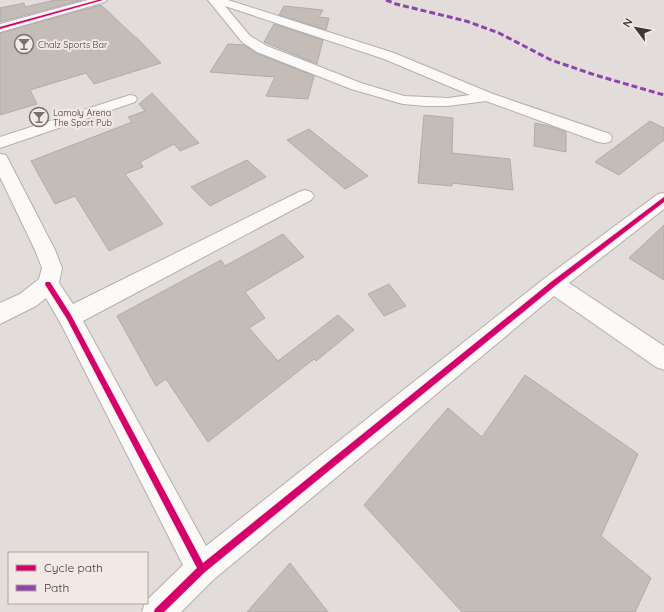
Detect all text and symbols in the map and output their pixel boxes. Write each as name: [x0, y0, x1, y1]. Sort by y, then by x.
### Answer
north arrow: [616, 8, 656, 48]
text: N: [619, 16, 636, 30]
bar icon: Chalz Sports Bar: [13, 33, 35, 55]
place label: Chalz Sports Bar: [38, 39, 108, 50]
bar icon: Lamoly Arena The Sport Pub: [28, 106, 50, 128]
place label: Lamoly Arena The Sport Pub: [53, 107, 112, 128]
legend: [8, 552, 148, 604]
text: Cycle path: [44, 560, 103, 575]
text: Path: [44, 580, 69, 595]

